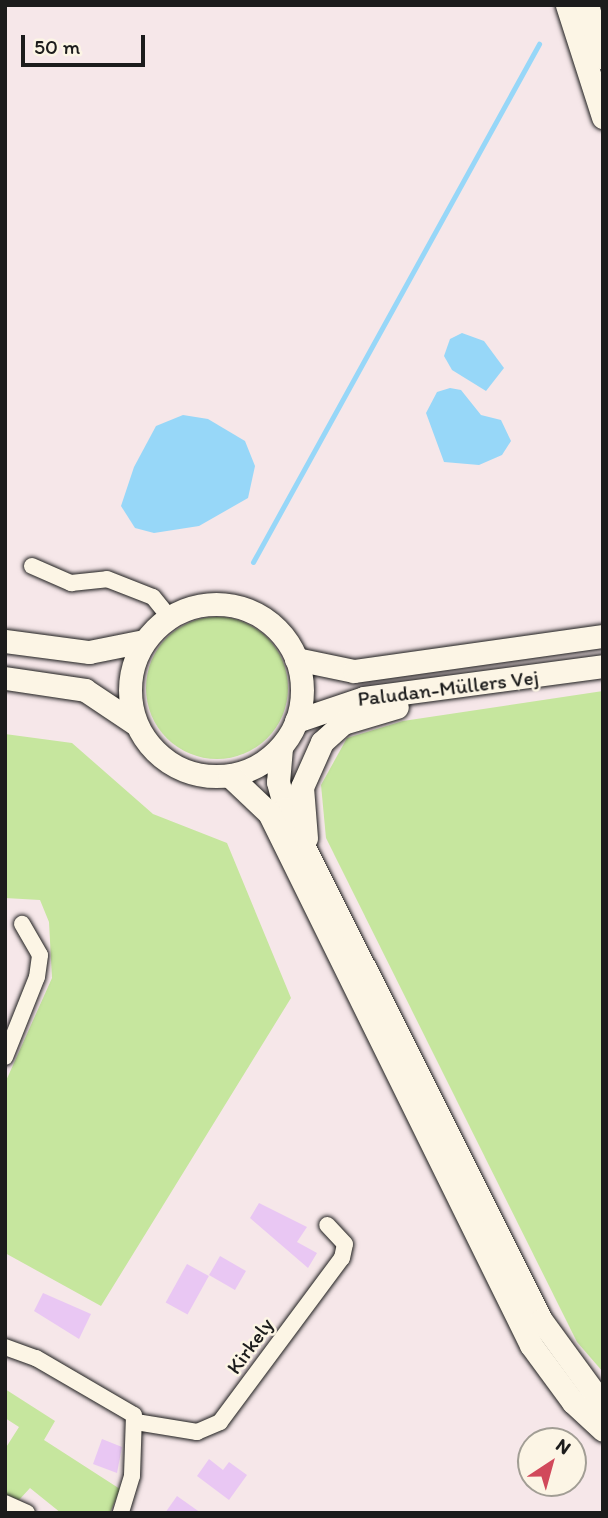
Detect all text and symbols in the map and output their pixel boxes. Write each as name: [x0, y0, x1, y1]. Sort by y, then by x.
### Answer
scale bar: [24, 21, 149, 65]
text: 50 m: [34, 34, 80, 59]
street label: Paludan-Müllers Vej: [357, 664, 539, 712]
street label: Kirkely: [221, 1313, 279, 1379]
north arrow: [517, 1427, 587, 1497]
text: N: [552, 1433, 575, 1459]

